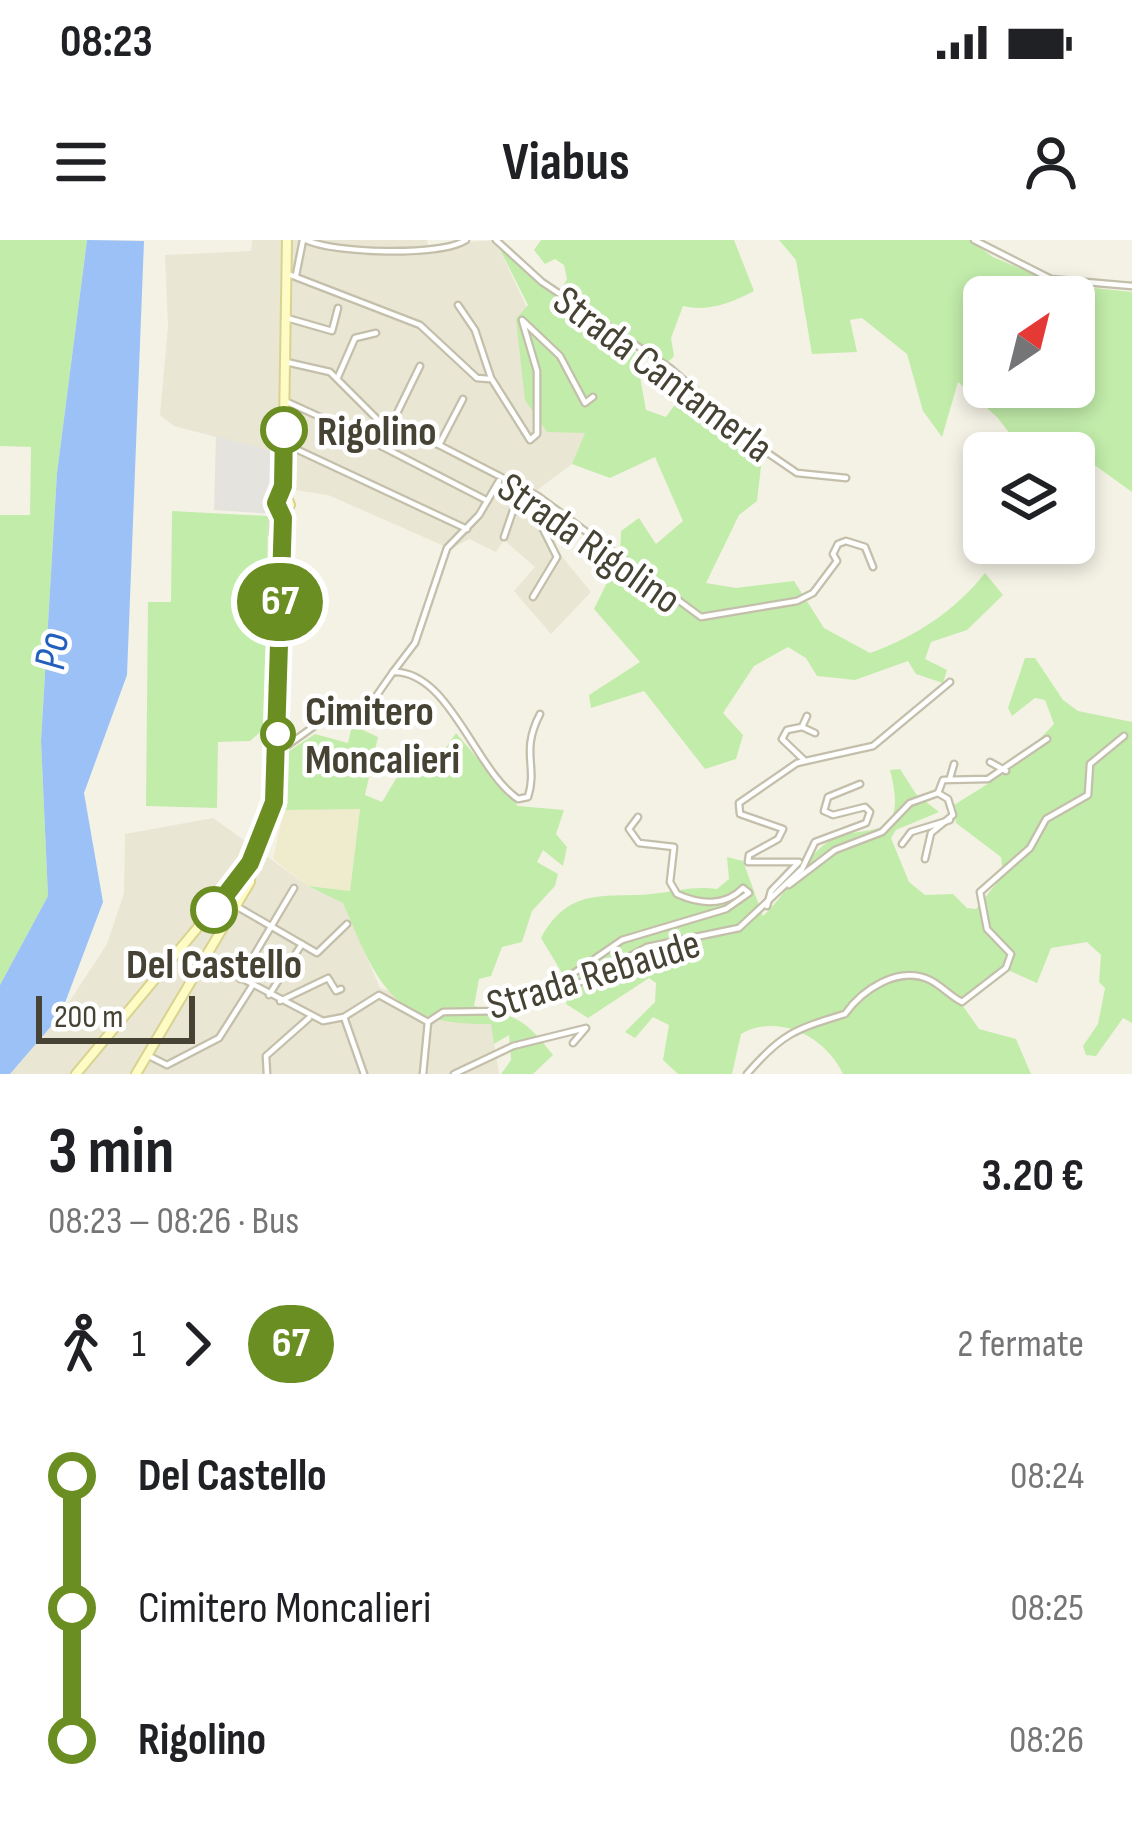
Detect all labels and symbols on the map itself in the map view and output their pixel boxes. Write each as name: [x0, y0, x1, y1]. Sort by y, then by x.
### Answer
street label: Strada Cantamerla: [543, 276, 782, 474]
north arrow: [963, 276, 1095, 408]
place label: Rigolino: [317, 407, 436, 458]
marker: Rigolino: [262, 408, 306, 452]
street label: Strada Rigolino: [487, 462, 690, 626]
line badge: 67: [226, 563, 334, 641]
water label: Po: [23, 630, 82, 673]
place label: Cimitero Moncalieri: [305, 687, 460, 786]
marker: Cimitero Moncalieri: [262, 718, 294, 750]
marker: Del Castello: [192, 888, 236, 932]
street label: Strada Rebaude: [481, 919, 706, 1032]
place label: Del Castello: [126, 940, 302, 991]
scale bar: [36, 990, 195, 1043]

